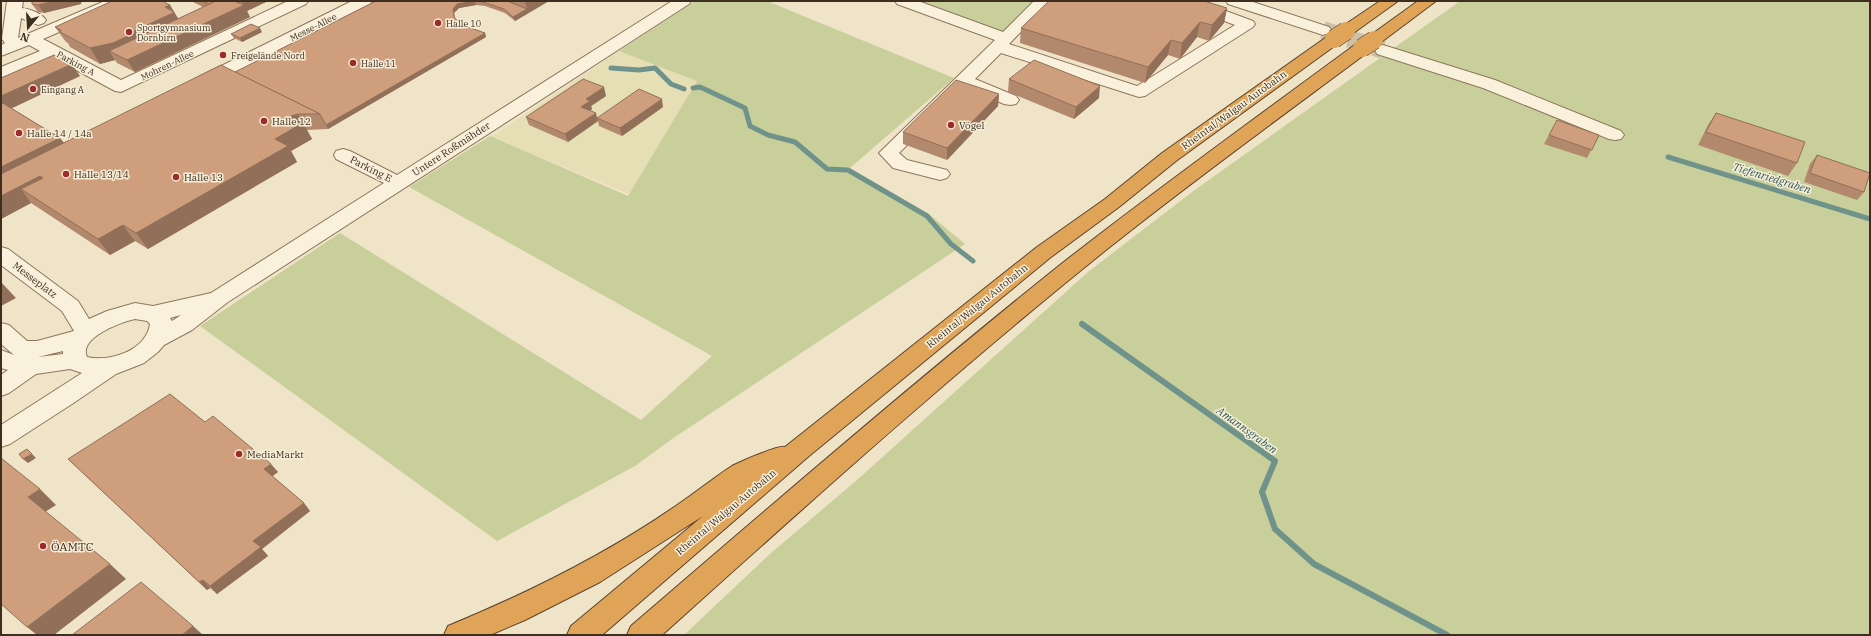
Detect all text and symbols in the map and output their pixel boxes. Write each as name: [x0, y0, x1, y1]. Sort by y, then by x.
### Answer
north arrow: [8, 8, 48, 48]
street label: Messe-Allee: [288, 10, 338, 43]
marker: Halle 10: [433, 18, 443, 28]
place label: Halle 10: [446, 18, 481, 29]
place label: Sportgymnasium Dornbirn: [137, 22, 211, 43]
marker: Sportgymnasium Dornbirn: [124, 27, 134, 37]
text: N: [18, 29, 31, 46]
street label: Mohren-Allee: [139, 47, 195, 83]
street label: Parking A: [55, 48, 98, 78]
marker: Freigelände Nord: [218, 50, 228, 60]
place label: Freigelände Nord: [231, 50, 305, 61]
marker: Halle 11: [348, 58, 358, 68]
place label: Halle 11: [361, 58, 396, 69]
street label: Rheintal/Walgau Autobahn: [1179, 67, 1290, 153]
marker: Eingang A: [28, 84, 38, 94]
place label: Eingang A: [41, 84, 85, 95]
place label: Halle 12: [272, 115, 311, 128]
marker: Halle 12: [259, 116, 269, 126]
street label: Untere Roßmähder: [410, 119, 493, 179]
place label: Vögel: [959, 119, 984, 132]
marker: Vögel: [946, 120, 956, 130]
place label: Halle 14 / 14a: [27, 127, 92, 140]
marker: Halle 14 / 14a: [14, 128, 24, 138]
street label: Parking E: [348, 153, 394, 185]
water label: Tiefenriedgraben: [1731, 160, 1813, 197]
place label: Halle 13/14: [74, 168, 129, 181]
marker: Halle 13/14: [61, 169, 71, 179]
place label: Halle 13: [184, 171, 223, 184]
marker: Halle 13: [171, 172, 181, 182]
street label: Messeplatz: [10, 259, 60, 301]
street label: Rheintal/Walgau Autobahn: [924, 261, 1031, 351]
water label: Amannsgraben: [1213, 403, 1281, 457]
place label: MediaMarkt: [247, 448, 304, 461]
marker: MediaMarkt: [234, 449, 244, 459]
street label: Rheintal/Walgau Autobahn: [673, 466, 779, 558]
place label: ÖAMTC: [51, 539, 94, 554]
marker: ÖAMTC: [38, 541, 48, 551]

